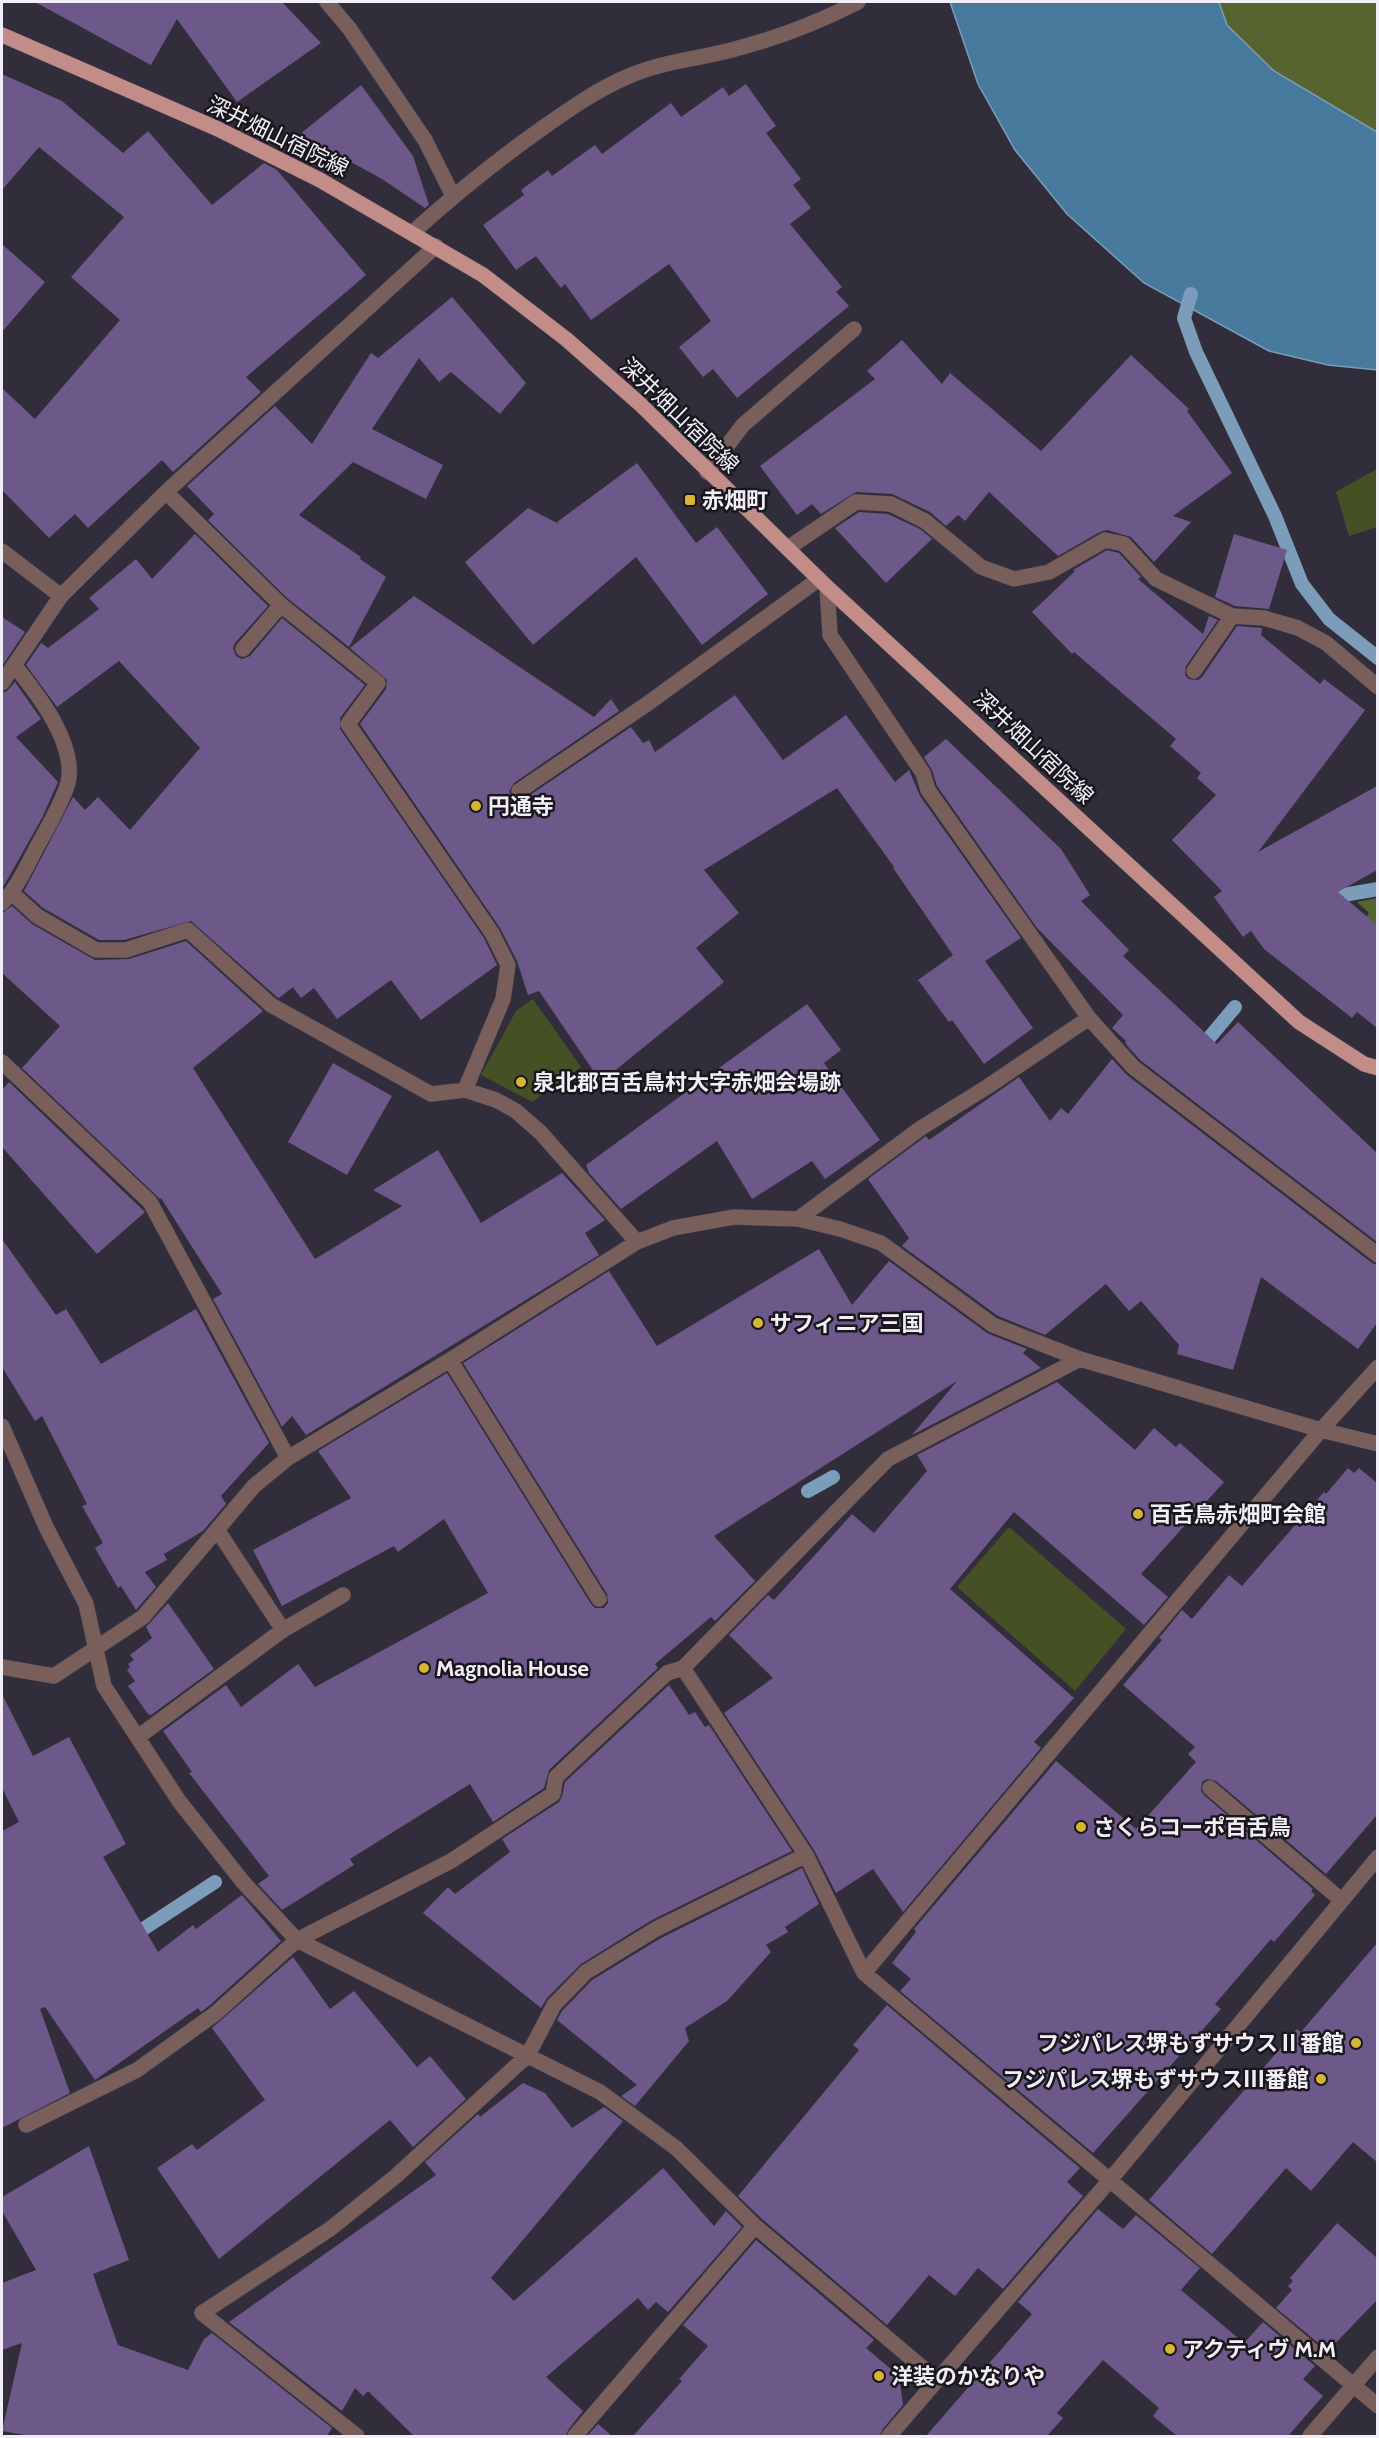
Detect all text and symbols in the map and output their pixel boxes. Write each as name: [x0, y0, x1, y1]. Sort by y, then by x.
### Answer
street label: 深井畑山宿院線: [203, 91, 353, 182]
street label: 深井畑山宿院線: [615, 352, 744, 479]
place label: 赤畑町: [702, 487, 768, 514]
marker: 赤畑町: [683, 493, 697, 507]
street label: 深井畑山宿院線: [968, 685, 1099, 810]
place label: 円通寺: [488, 793, 554, 820]
marker: 円通寺: [469, 799, 483, 813]
place label: 泉北郡百舌鳥村大字赤畑会場跡: [533, 1069, 841, 1096]
marker: 泉北郡百舌鳥村大字赤畑会場跡: [514, 1075, 528, 1089]
place label: サフィニア三国: [770, 1310, 924, 1337]
marker: サフィニア三国: [751, 1316, 765, 1330]
place label: 百舌鳥赤畑町会館: [1150, 1501, 1326, 1528]
marker: 百舌鳥赤畑町会館: [1131, 1507, 1145, 1521]
place label: Magnolia House: [436, 1655, 589, 1682]
marker: Magnolia House: [417, 1661, 431, 1675]
place label: さくらコーポ百舌鳥: [1093, 1814, 1291, 1841]
marker: さくらコーポ百舌鳥: [1074, 1820, 1088, 1834]
place label: フジパレス堺もずサウスⅡ番館: [1037, 2030, 1344, 2057]
marker: フジパレス堺もずサウスⅡ番館: [1349, 2036, 1363, 2050]
place label: フジパレス堺もずサウスⅢ番館: [1002, 2066, 1309, 2093]
marker: フジパレス堺もずサウスⅢ番館: [1314, 2072, 1328, 2086]
place label: アクティヴ M.M: [1182, 2336, 1336, 2363]
marker: アクティヴ M.M: [1163, 2342, 1177, 2356]
place label: 洋装のかなりや: [891, 2363, 1045, 2390]
marker: 洋装のかなりや: [872, 2369, 886, 2383]

